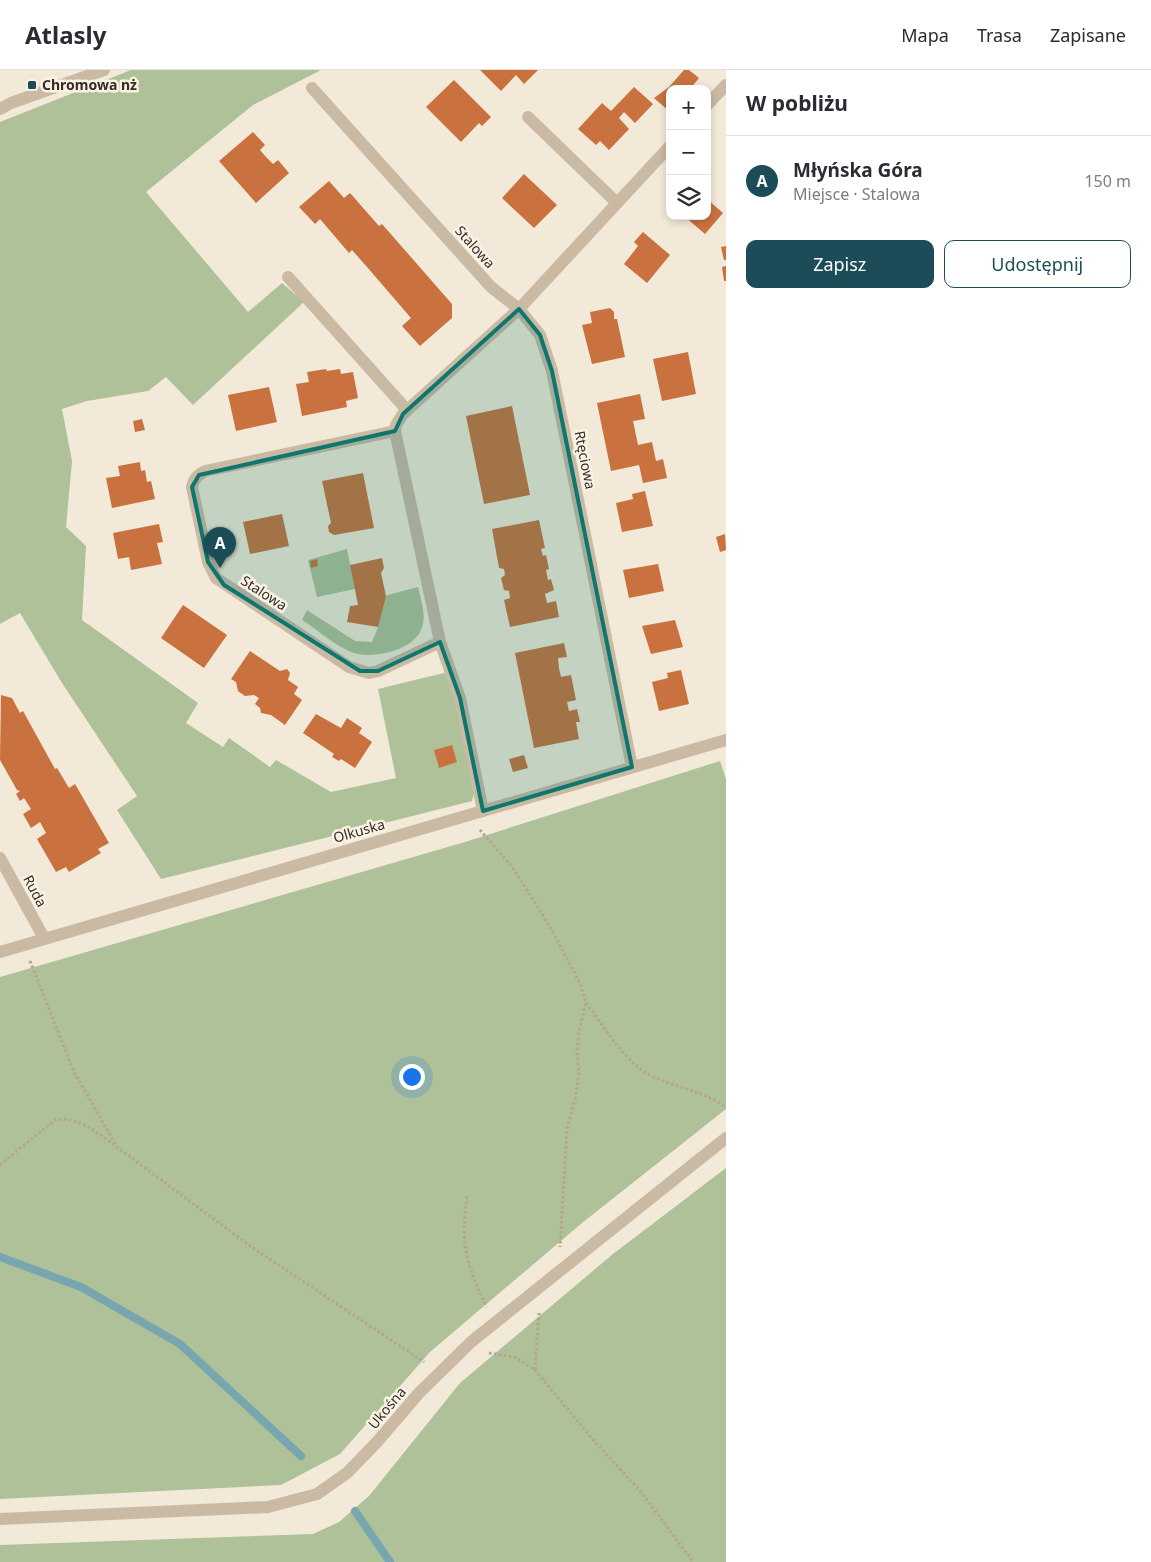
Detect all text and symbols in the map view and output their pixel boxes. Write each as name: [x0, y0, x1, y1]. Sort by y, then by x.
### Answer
text: Atlasly: [25, 18, 106, 51]
text: Mapa: [901, 23, 949, 47]
text: Trasa: [977, 23, 1022, 47]
text: Zapisane: [1050, 23, 1126, 47]
place label: Chromowa nż: [42, 75, 137, 94]
marker: Chromowa nż: [26, 79, 38, 91]
map controls: [666, 85, 711, 220]
button: +: [666, 85, 711, 130]
text: W pobliżu: [746, 89, 848, 117]
button: −: [666, 130, 711, 175]
text: Młyńska Góra: [793, 157, 923, 183]
text: A: [756, 170, 768, 192]
text: 150 m: [1084, 170, 1131, 192]
button: layers: [666, 175, 711, 220]
text: Miejsce · Stalowa: [793, 183, 920, 205]
street label: Stalowa: [451, 221, 500, 272]
button: Zapisz: [746, 240, 934, 288]
button: Udostępnij: [944, 240, 1131, 288]
street label: Rtęciowa: [571, 429, 600, 491]
pin: A: [204, 527, 236, 568]
street label: Stalowa: [238, 571, 291, 615]
street label: Olkuska: [331, 814, 387, 847]
street label: Ruda: [19, 871, 52, 910]
your location: [399, 1064, 425, 1090]
street label: Ukośna: [363, 1383, 410, 1433]

